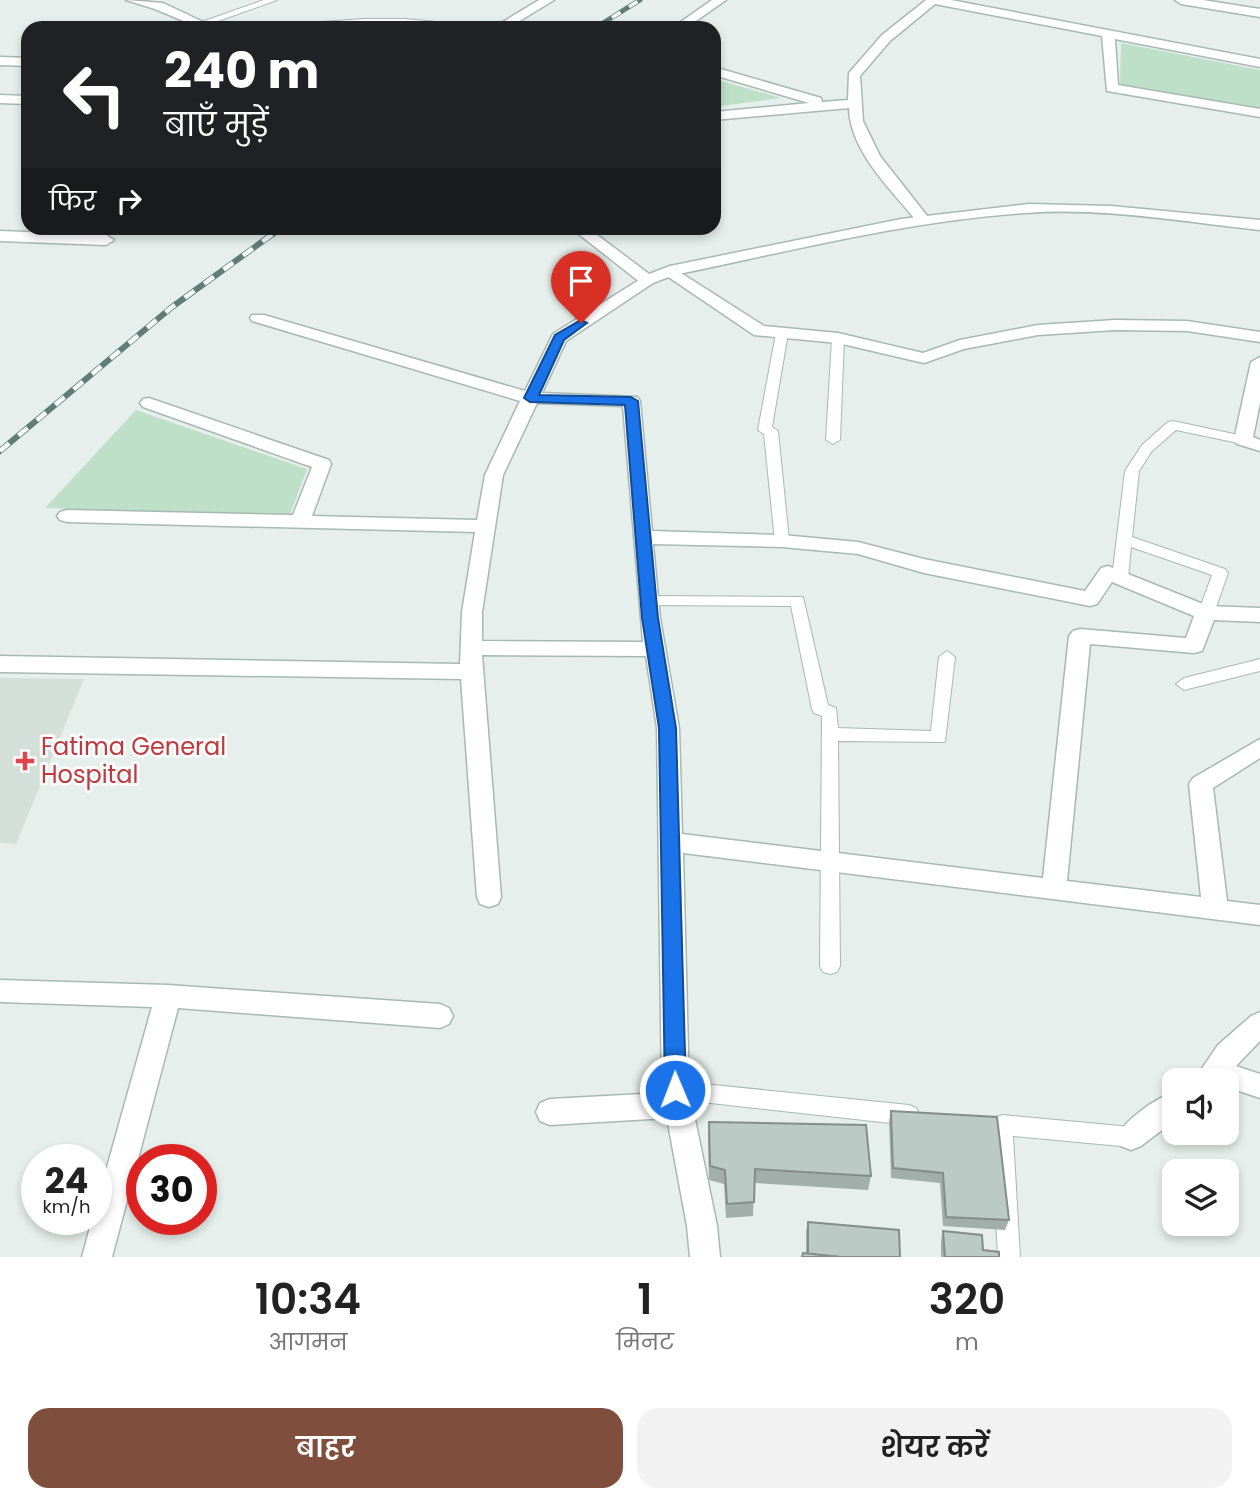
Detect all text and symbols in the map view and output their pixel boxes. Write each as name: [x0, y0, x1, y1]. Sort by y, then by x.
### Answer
text: 240 m: [164, 37, 319, 105]
icon: left: [49, 49, 140, 140]
text: बाएँ मुड़ें: [164, 102, 268, 147]
icon: right: [110, 182, 148, 220]
text: फिर: [49, 183, 96, 219]
pin: [551, 251, 611, 323]
icon: arrive: [562, 262, 600, 300]
place label: Fatima General Hospital: [41, 730, 226, 791]
marker: Fatima General Hospital: [15, 751, 35, 771]
position arrow: [638, 1053, 712, 1127]
map controls: [1162, 1068, 1239, 1236]
button: sound: [1162, 1068, 1239, 1145]
speed limit sign: 30: [126, 1144, 217, 1235]
text: 24: [45, 1156, 88, 1205]
button: layers: [1162, 1159, 1239, 1236]
text: km/h: [43, 1194, 90, 1219]
text: 10:34: [255, 1270, 361, 1329]
text: 1: [637, 1270, 653, 1329]
text: 320: [929, 1270, 1005, 1329]
text: आगमन: [268, 1326, 347, 1358]
text: मिनट: [616, 1326, 674, 1358]
text: m: [955, 1326, 979, 1358]
button: बाहर: [28, 1408, 623, 1488]
button: शेयर करें: [637, 1408, 1232, 1488]

